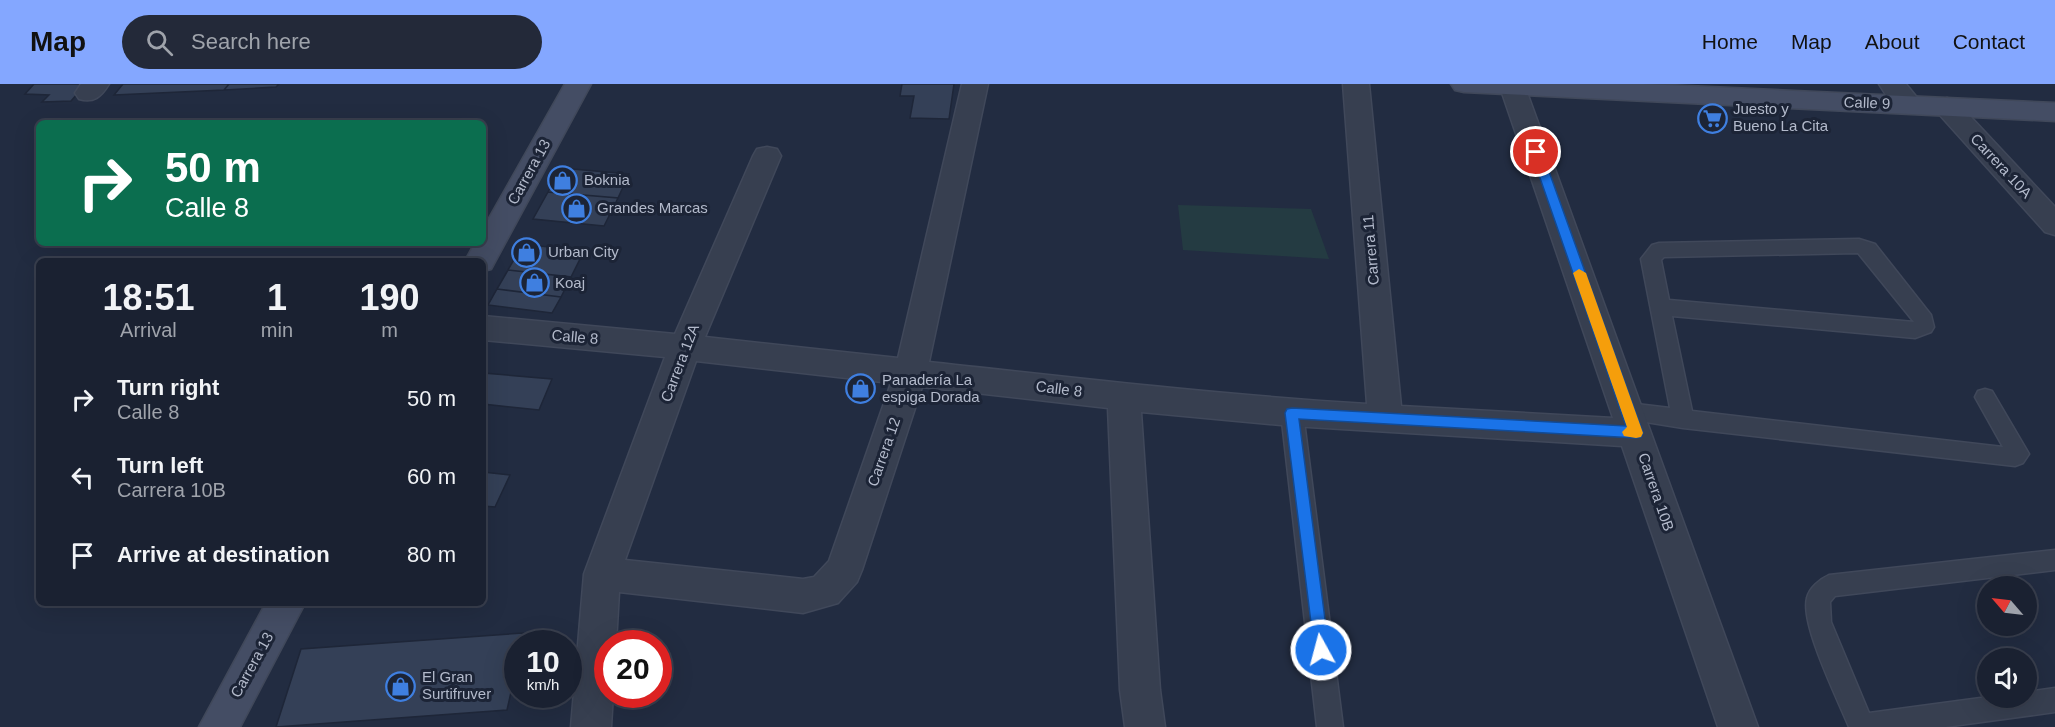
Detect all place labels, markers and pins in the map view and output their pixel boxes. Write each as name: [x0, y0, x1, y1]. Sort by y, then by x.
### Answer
place label: Juesto y Bueno La Cita: [1733, 100, 1829, 134]
supermarket icon: Juesto y Bueno La Cita: [1696, 102, 1728, 134]
pin: [1510, 126, 1561, 177]
shop icon: Boknia: [547, 164, 579, 196]
place label: Boknia: [584, 171, 631, 188]
shop icon: Grandes Marcas: [560, 192, 592, 224]
place label: Grandes Marcas: [597, 199, 708, 216]
shop icon: Urban City: [511, 236, 543, 268]
place label: Urban City: [548, 243, 619, 260]
shop icon: Koaj: [518, 267, 550, 299]
place label: Koaj: [555, 274, 585, 291]
place label: Panadería La espiga Dorada: [882, 371, 980, 405]
shop icon: Panadería La espiga Dorada: [845, 373, 877, 405]
place label: El Gran Surtifruver: [422, 668, 491, 702]
shop icon: El Gran Surtifruver: [385, 670, 417, 702]

